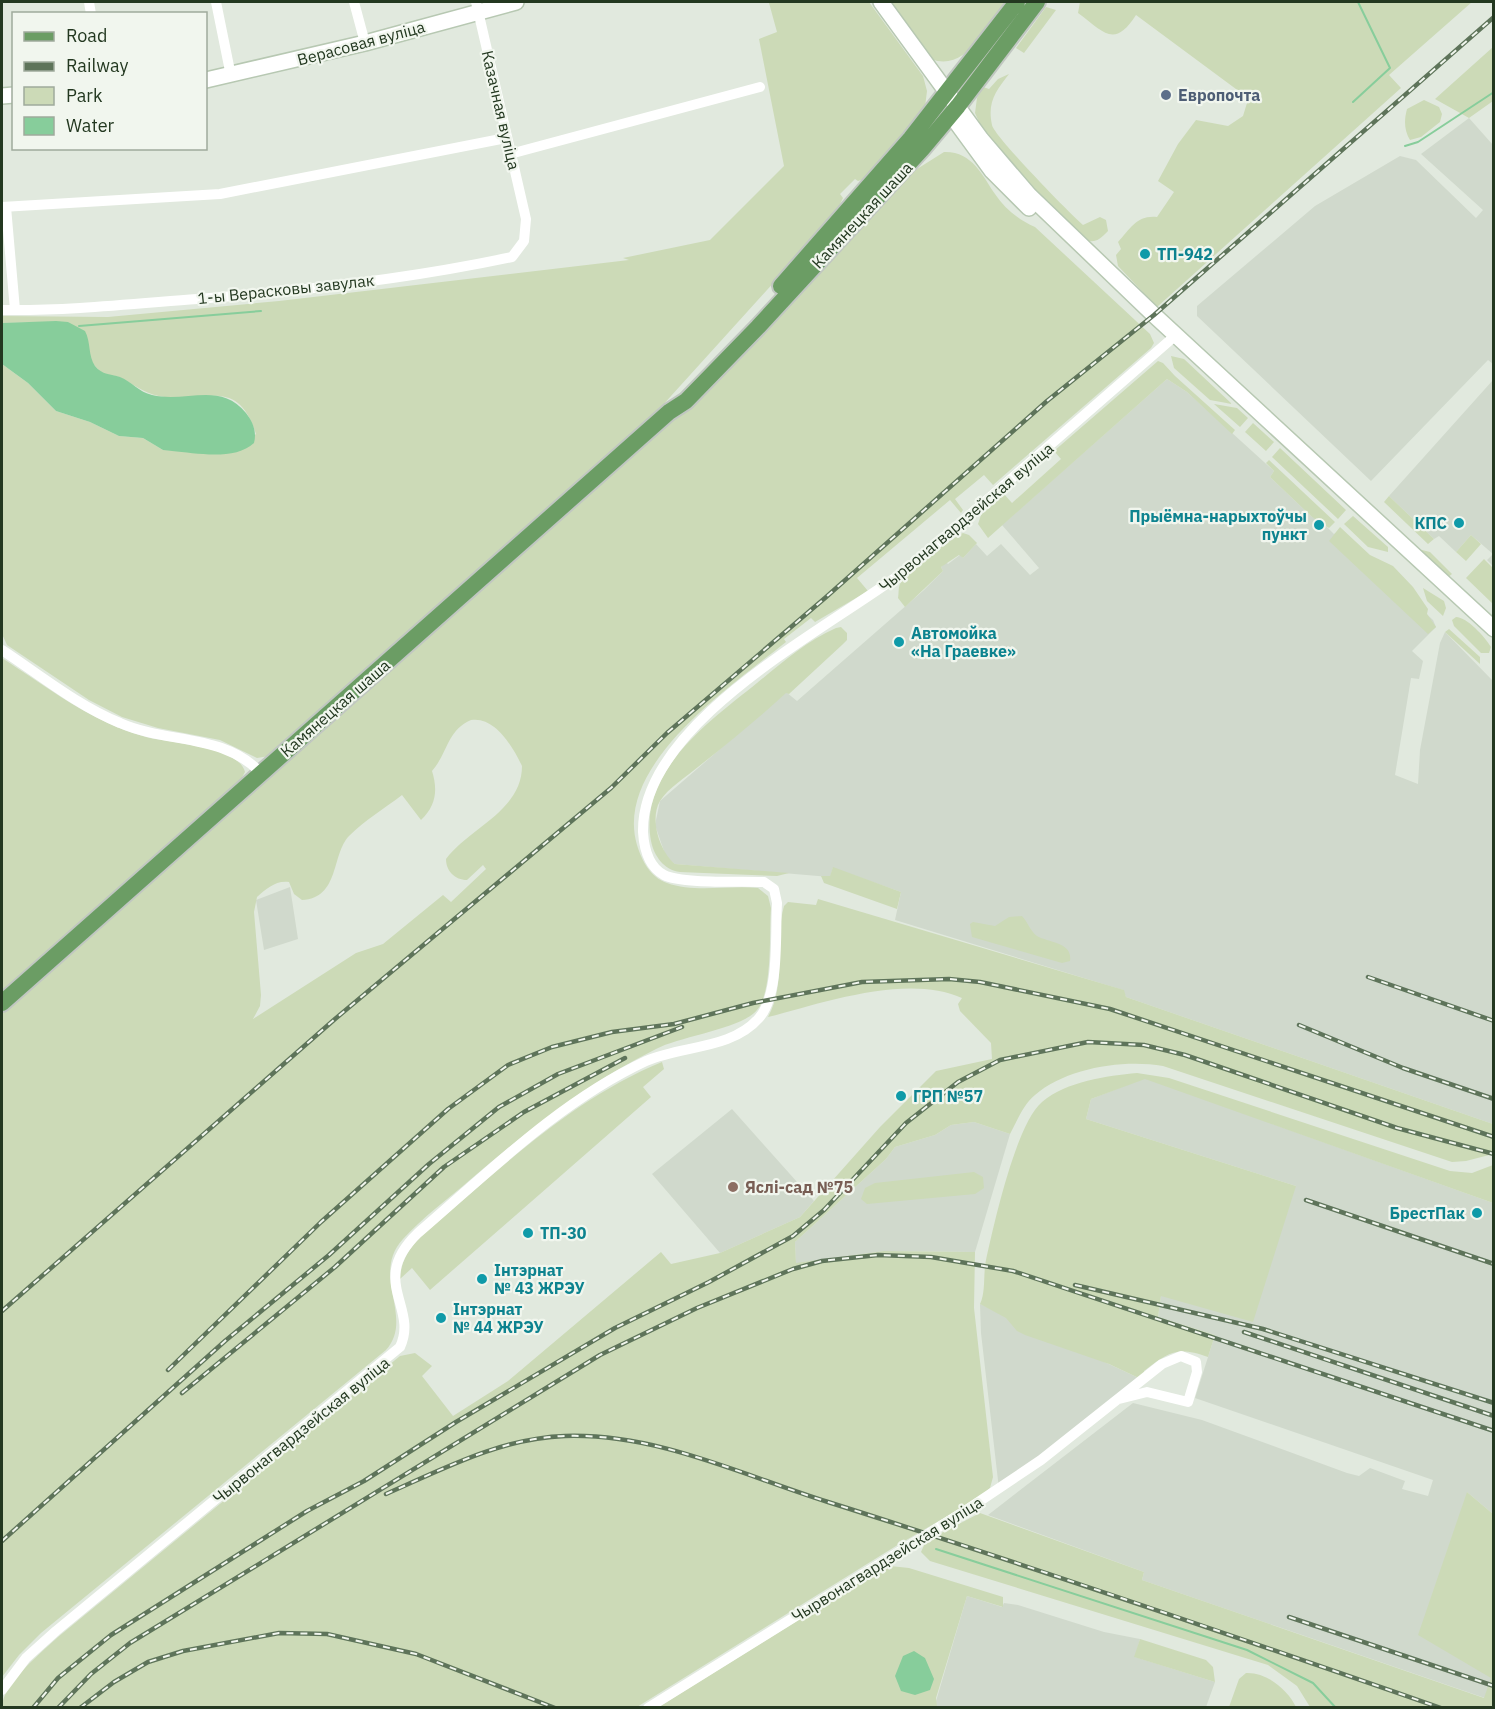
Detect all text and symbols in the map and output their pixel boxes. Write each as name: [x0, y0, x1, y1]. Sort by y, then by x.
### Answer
legend: [12, 12, 207, 150]
street label: Верасовая вуліца: [295, 16, 427, 70]
text: Road: [66, 24, 107, 47]
street label: Казачная вуліца: [478, 48, 525, 172]
text: Railway: [66, 54, 128, 77]
text: Park: [66, 84, 103, 107]
place label: Европочта: [1178, 85, 1260, 105]
marker: Европочта: [1159, 88, 1173, 102]
text: Water: [66, 114, 115, 137]
street label: Камянецкая шаша: [807, 157, 917, 273]
place label: ТП-942: [1157, 244, 1213, 264]
marker: ТП-942: [1138, 247, 1152, 261]
street label: 1-ы Верасковы завулак: [197, 270, 376, 308]
street label: Чырвонагвардзейская вуліца: [875, 438, 1058, 596]
place label: Прыёмна-нарыхтоўчы пункт: [1129, 506, 1307, 544]
place label: КПС: [1414, 513, 1447, 533]
marker: КПС: [1452, 516, 1466, 530]
marker: Прыёмна-нарыхтоўчы пункт: [1312, 518, 1326, 532]
place label: Автомойка «На Граевке»: [911, 623, 1016, 661]
marker: Автомойка «На Граевке»: [892, 635, 906, 649]
street label: Камянецкая шаша: [276, 655, 394, 761]
place label: ГРП №57: [913, 1086, 983, 1106]
marker: ГРП №57: [894, 1089, 908, 1103]
place label: Яслі-сад №75: [745, 1177, 853, 1197]
marker: Яслі-сад №75: [726, 1180, 740, 1194]
place label: БрестПак: [1390, 1203, 1465, 1223]
marker: БрестПак: [1470, 1206, 1484, 1220]
place label: ТП-30: [540, 1223, 587, 1243]
marker: ТП-30: [521, 1226, 535, 1240]
place label: Інтэрнат № 43 ЖРЭУ: [494, 1260, 585, 1298]
marker: Інтэрнат № 43 ЖРЭУ: [475, 1272, 489, 1286]
place label: Інтэрнат № 44 ЖРЭУ: [453, 1299, 544, 1337]
marker: Інтэрнат № 44 ЖРЭУ: [434, 1311, 448, 1325]
street label: Чырвонагвардзейская вуліца: [209, 1352, 394, 1508]
street label: Чырвонагвардзейская вуліца: [788, 1492, 987, 1626]

